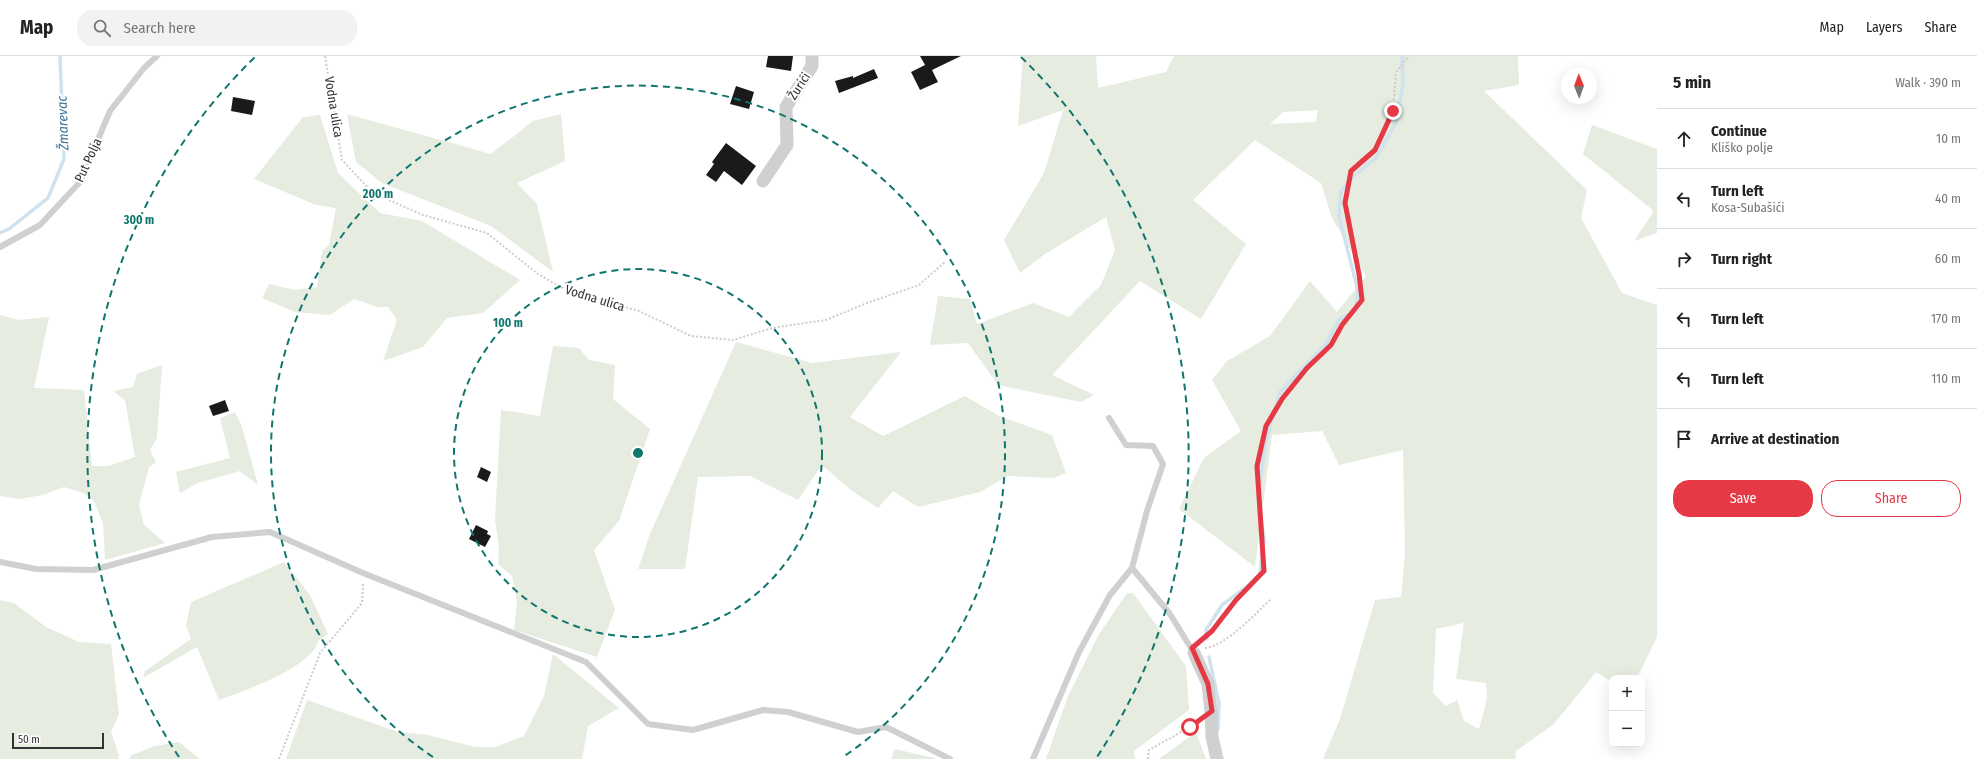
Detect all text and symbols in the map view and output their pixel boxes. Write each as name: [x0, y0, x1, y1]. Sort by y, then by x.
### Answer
search box: [77, 10, 357, 46]
text: Map: [20, 16, 53, 39]
icon: search: [91, 17, 113, 39]
text: Search here: [123, 19, 196, 37]
text: Map: [1820, 19, 1844, 36]
text: Layers: [1866, 19, 1902, 36]
text: Share: [1924, 19, 1957, 36]
north arrow: [1561, 68, 1597, 104]
street label: Žurići: [785, 70, 813, 102]
text: 5 min: [1673, 72, 1711, 93]
street label: Vodna ulica: [322, 75, 346, 139]
text: Walk · 390 m: [1895, 75, 1961, 90]
water label: Žmarevac: [53, 94, 72, 152]
route end: [1384, 102, 1402, 120]
text: Continue: [1711, 122, 1767, 140]
icon: ahead: [1673, 128, 1695, 150]
text: 10 m: [1936, 131, 1961, 146]
street label: Put Polja: [71, 136, 105, 184]
text: Kliško polje: [1711, 140, 1773, 155]
text: Turn left: [1711, 182, 1764, 200]
text: 200 m: [362, 187, 393, 201]
icon: left: [1673, 188, 1695, 210]
text: 40 m: [1935, 191, 1961, 206]
text: Kosa-Subašići: [1711, 200, 1785, 215]
text: 300 m: [123, 213, 154, 227]
icon: right: [1673, 248, 1695, 270]
text: Turn right: [1711, 250, 1772, 268]
text: 60 m: [1935, 251, 1961, 266]
street label: Vodna ulica: [563, 282, 627, 314]
icon: left: [1673, 308, 1695, 330]
text: Turn left: [1711, 310, 1764, 328]
text: 170 m: [1931, 311, 1961, 326]
text: 100 m: [493, 316, 523, 330]
icon: left: [1673, 368, 1695, 390]
text: Turn left: [1711, 370, 1764, 388]
text: 110 m: [1931, 371, 1961, 386]
icon: arrive: [1673, 428, 1695, 450]
text: Arrive at destination: [1711, 430, 1839, 448]
centre of rings: [631, 446, 645, 460]
button: Save: [1673, 480, 1813, 517]
button: Share: [1821, 480, 1961, 517]
map controls: [1609, 675, 1645, 747]
button: +: [1609, 675, 1645, 711]
button: −: [1609, 711, 1645, 747]
route start: [1181, 718, 1199, 736]
scale bar: [12, 731, 104, 750]
text: 50 m: [18, 733, 40, 746]

